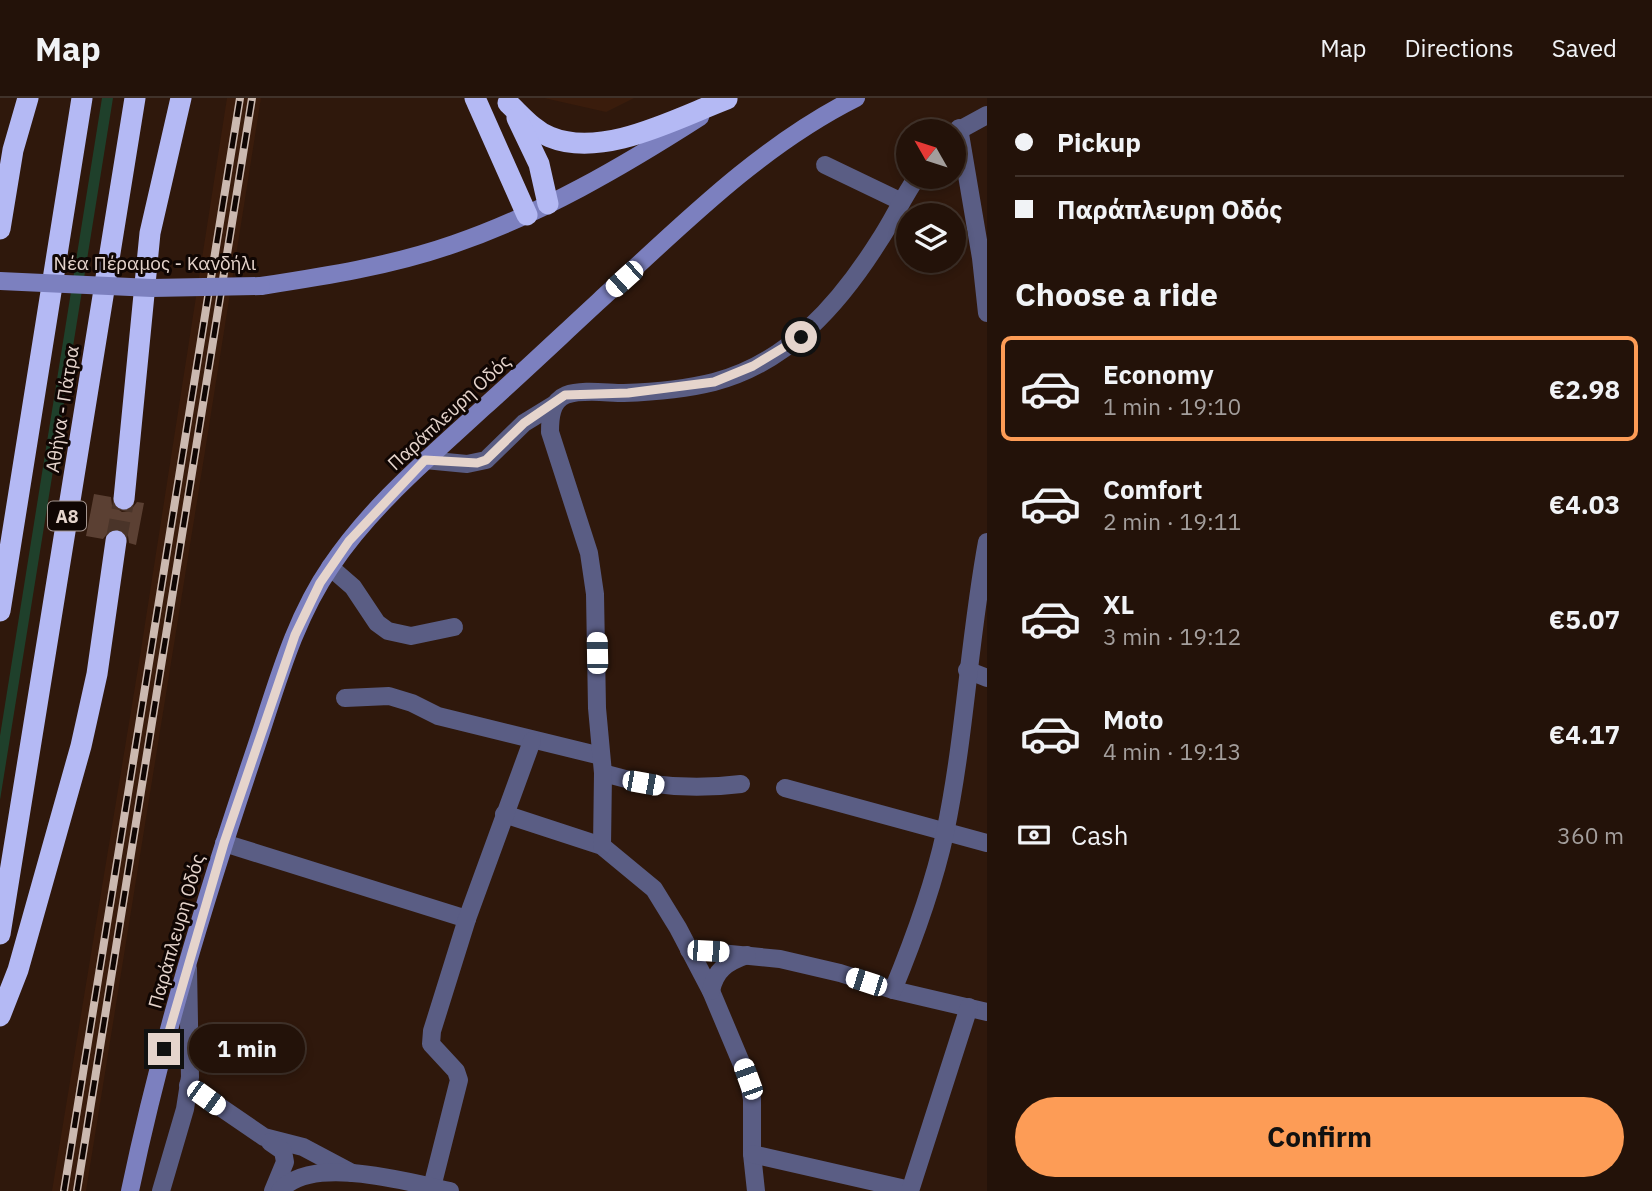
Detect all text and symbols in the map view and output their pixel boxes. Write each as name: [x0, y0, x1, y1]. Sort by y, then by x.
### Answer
text: Map: [35, 27, 101, 70]
text: Map: [1320, 32, 1366, 64]
text: Directions: [1404, 32, 1514, 64]
text: Saved: [1552, 32, 1617, 64]
north arrow: [896, 119, 966, 189]
map controls: [896, 119, 966, 273]
text: Pickup: [1057, 125, 1141, 159]
text: Παράπλευρη Οδός: [1057, 192, 1282, 226]
button: layers: [896, 203, 966, 273]
street label: Νέα Πέραμος - Κανδήλι: [54, 251, 257, 275]
car: [602, 257, 647, 301]
text: Choose a ride: [1015, 273, 1218, 315]
route start: [785, 321, 817, 353]
street label: Αθήνα - Πάτρα: [40, 344, 84, 474]
street label: Παράπλευρη Οδός: [382, 349, 516, 475]
icon: car: [1019, 357, 1082, 420]
text: Economy: [1103, 357, 1214, 391]
text: €2.98: [1549, 372, 1620, 406]
text: 1 min · 19:10: [1103, 391, 1241, 421]
icon: car: [1019, 472, 1082, 535]
text: Comfort: [1103, 472, 1202, 506]
text: €4.03: [1549, 487, 1620, 521]
road number: Α8: [48, 502, 86, 530]
text: 2 min · 19:11: [1103, 506, 1241, 536]
icon: car: [1019, 587, 1082, 650]
text: XL: [1103, 587, 1134, 621]
text: €5.07: [1549, 602, 1620, 636]
text: 3 min · 19:12: [1103, 621, 1241, 651]
car: [587, 632, 608, 674]
icon: car: [1019, 702, 1082, 765]
text: Moto: [1103, 702, 1163, 736]
text: €4.17: [1549, 717, 1620, 751]
text: 4 min · 19:13: [1103, 736, 1241, 766]
car: [621, 769, 666, 797]
icon: cash: [1015, 816, 1053, 854]
text: Cash: [1071, 818, 1128, 852]
text: 360 m: [1557, 820, 1624, 850]
street label: Παράπλευρη Οδός: [142, 851, 210, 1011]
car: [687, 939, 730, 963]
car: [843, 966, 890, 998]
callout: 1 min: [188, 1024, 304, 1074]
route end: [148, 1033, 180, 1065]
text: 1 min: [217, 1033, 277, 1063]
car: [731, 1056, 766, 1102]
car: [183, 1077, 230, 1119]
button: Confirm: [1015, 1097, 1624, 1177]

